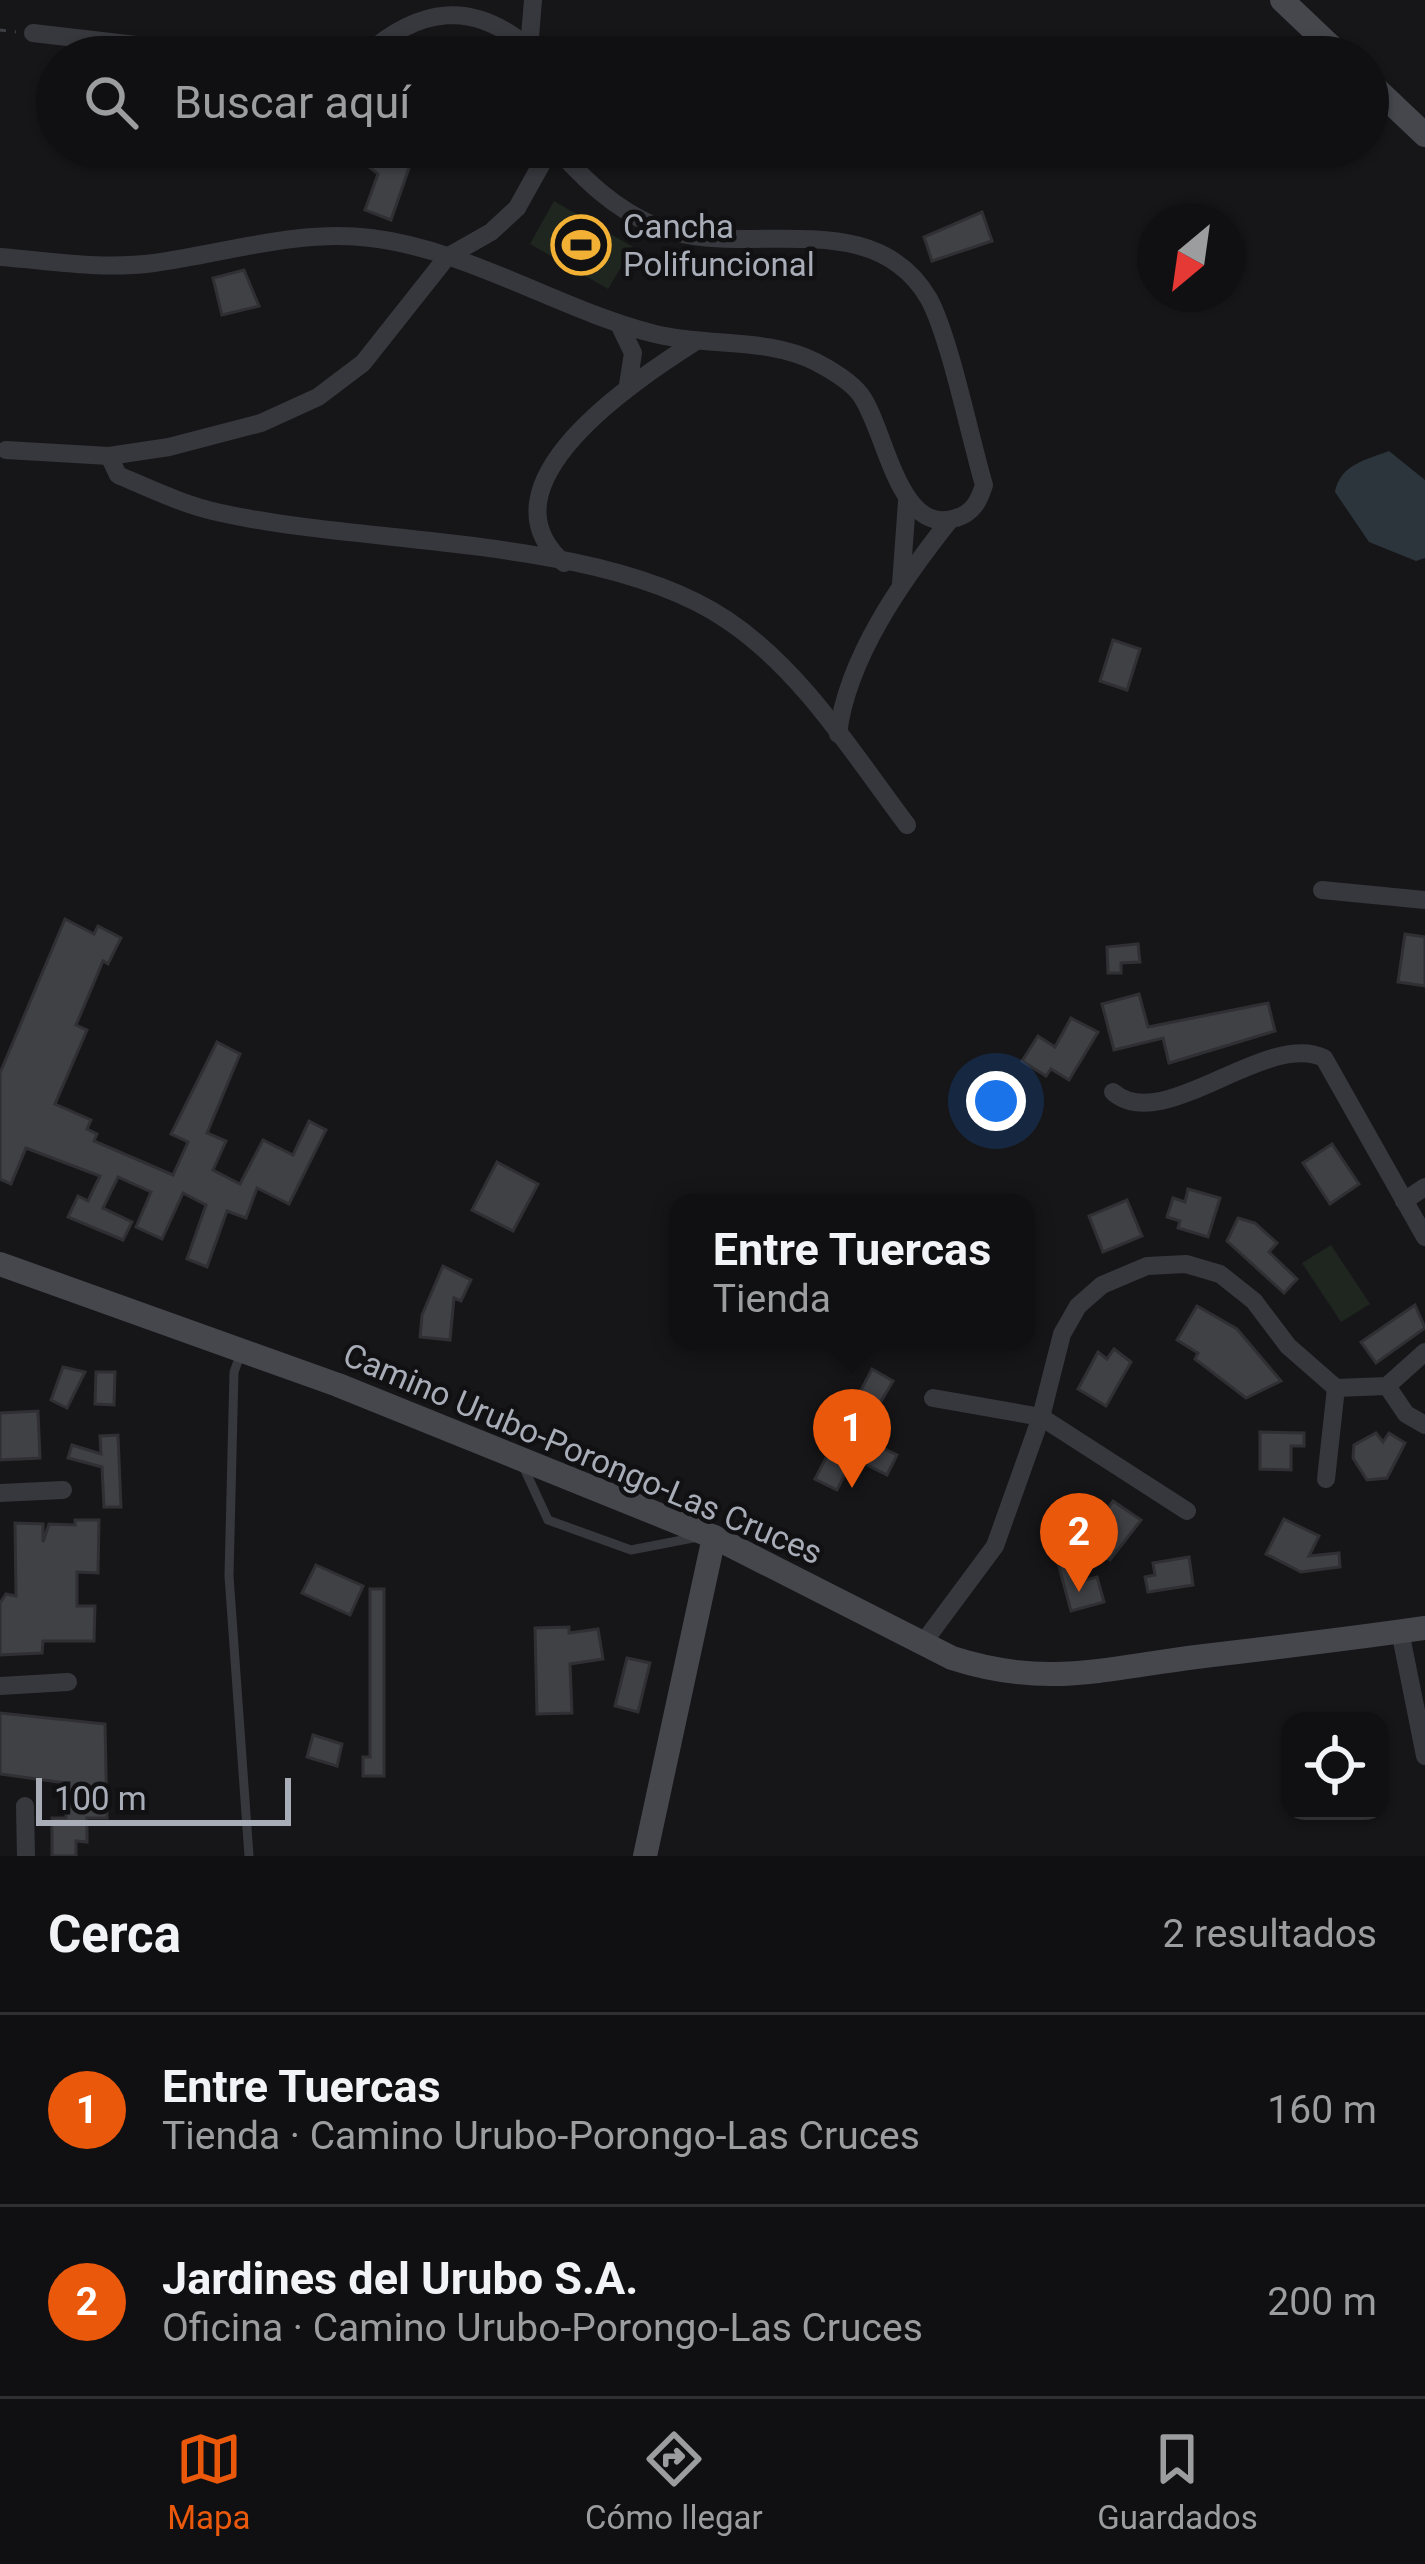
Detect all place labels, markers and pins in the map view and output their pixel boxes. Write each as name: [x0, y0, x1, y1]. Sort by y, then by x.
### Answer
place label: Cancha Polifuncional: [623, 207, 815, 284]
sports icon: Cancha Polifuncional: [550, 214, 612, 276]
pin: 1: [813, 1389, 891, 1488]
pin: 2: [1040, 1493, 1118, 1592]

